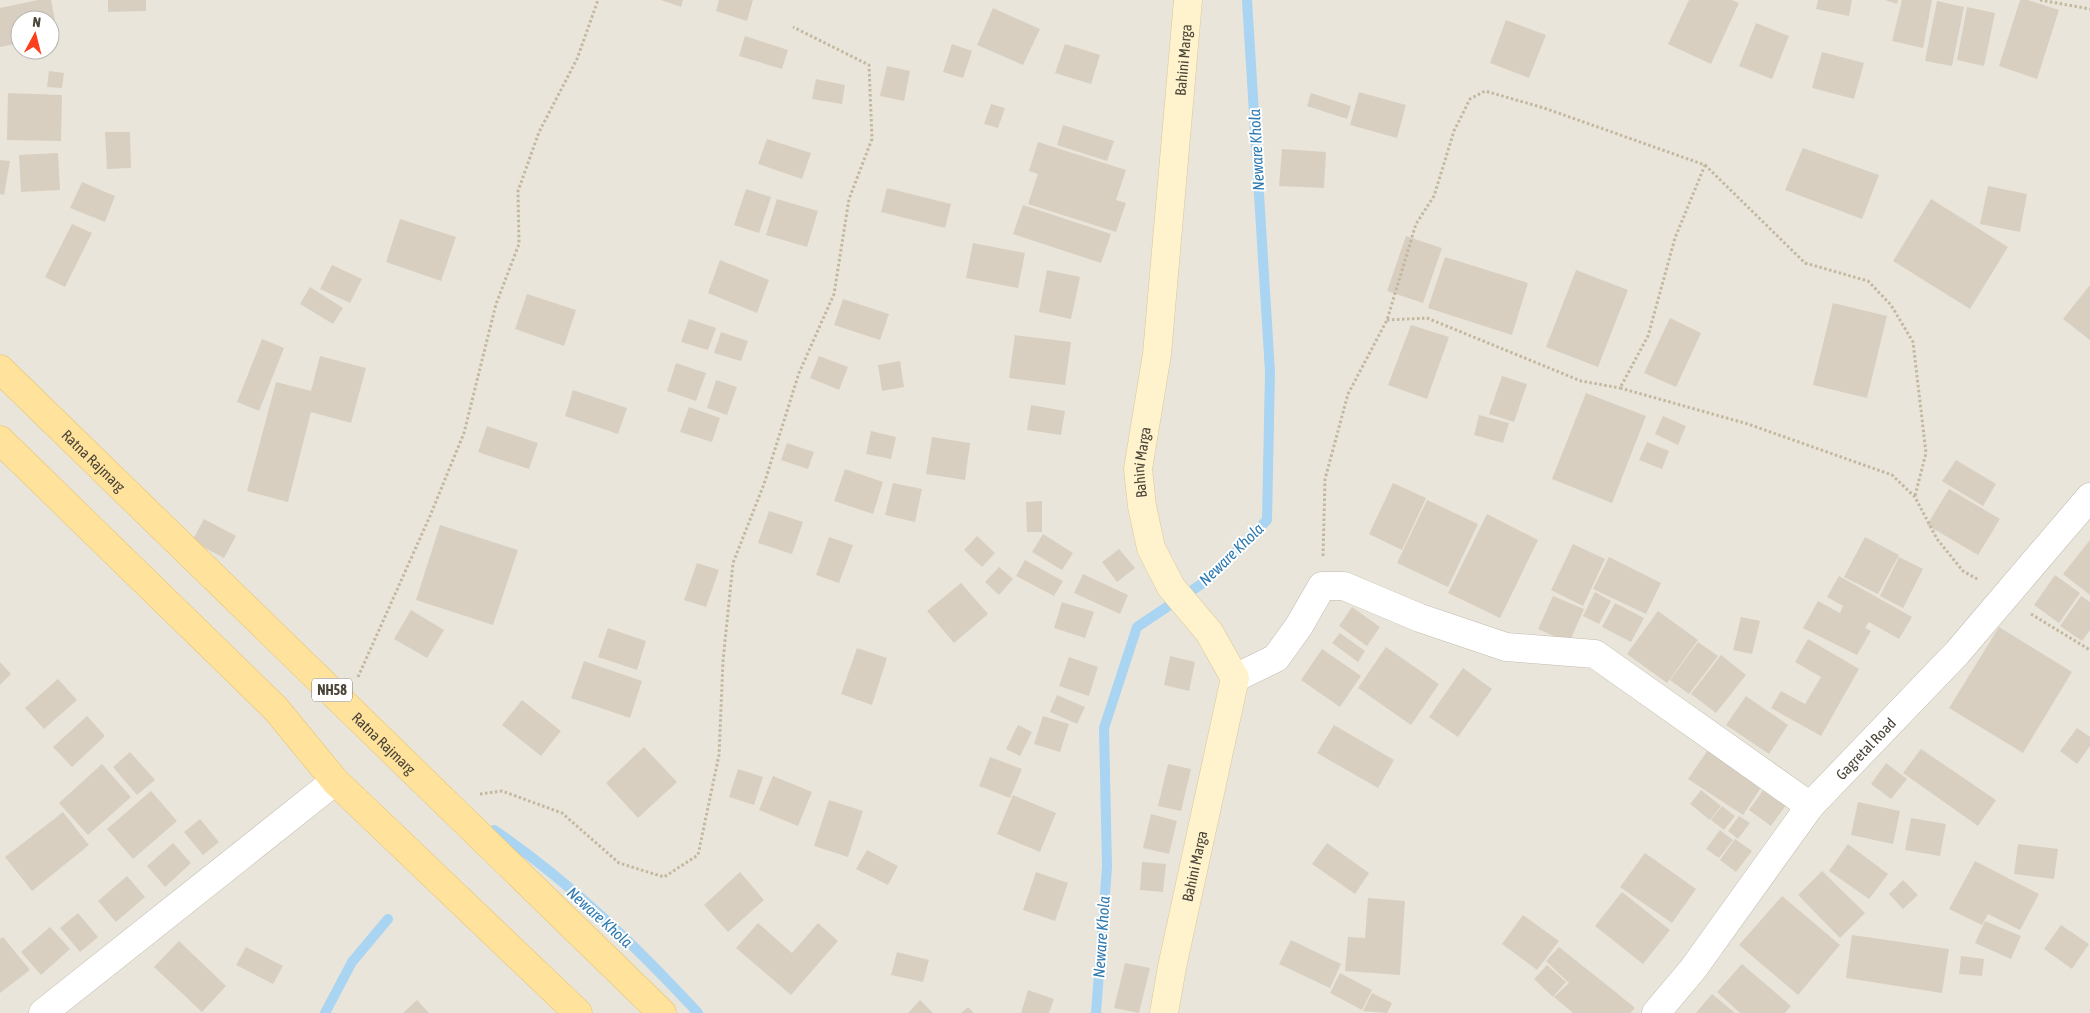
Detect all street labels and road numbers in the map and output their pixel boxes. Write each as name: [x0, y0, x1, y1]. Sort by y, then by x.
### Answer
street label: Bahini Marga: [1171, 23, 1194, 96]
street label: Bahini Marga: [1129, 425, 1153, 499]
street label: Ratna Rajmarg: [59, 426, 129, 495]
road number: NH58: [312, 678, 352, 702]
street label: Ratna Rajmarg: [349, 708, 420, 778]
street label: Gagretal Road: [1832, 714, 1899, 783]
street label: Bahini Marga: [1178, 829, 1210, 903]

